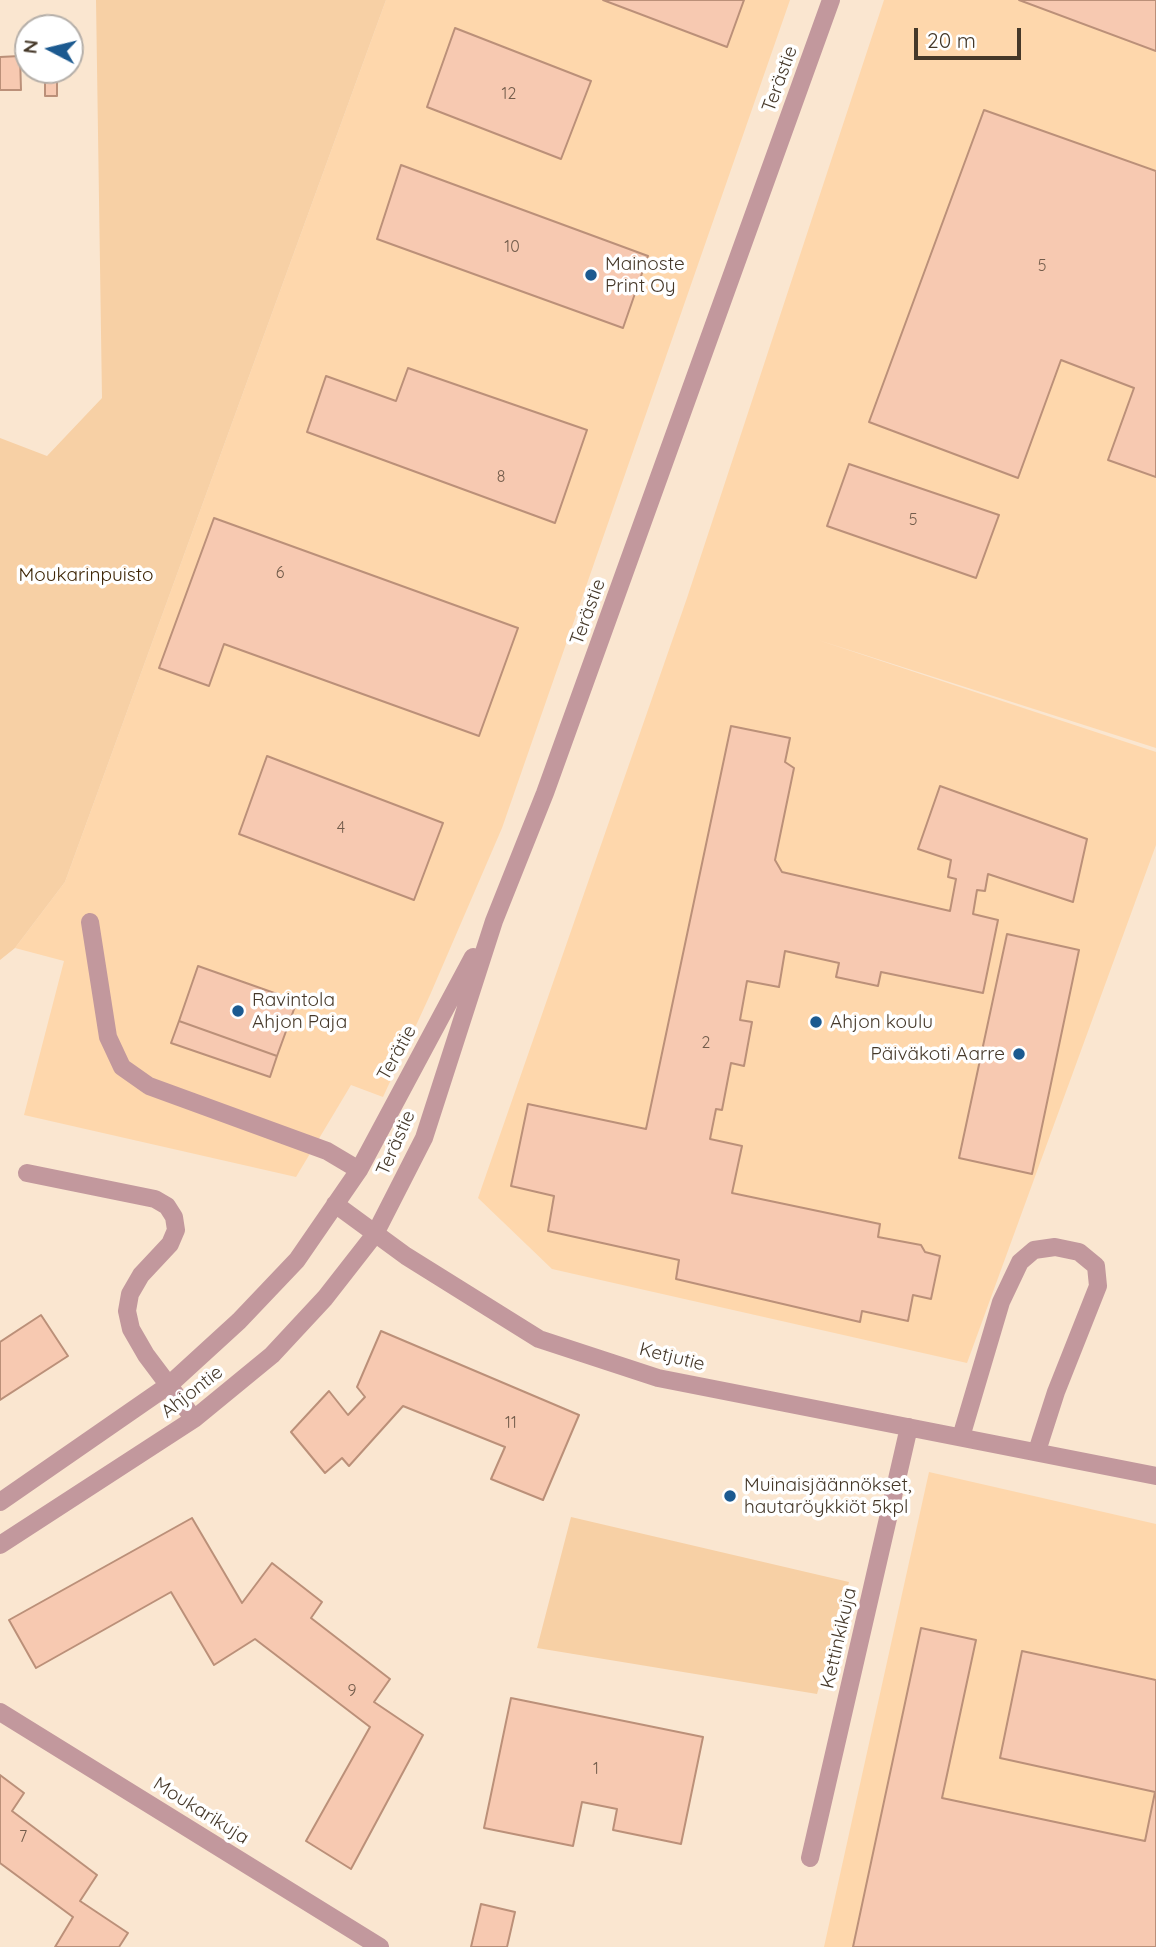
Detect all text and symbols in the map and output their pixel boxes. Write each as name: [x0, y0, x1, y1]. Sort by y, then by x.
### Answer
north arrow: [14, 14, 84, 84]
scale bar: [918, 14, 1025, 58]
text: 20 m: [927, 27, 976, 53]
text: N: [17, 38, 43, 55]
street label: Terästie: [758, 43, 802, 115]
house number: 12: [502, 84, 516, 104]
house number: 10: [504, 237, 520, 257]
place label: Mainoste Print Oy: [605, 253, 685, 297]
house number: 5: [1038, 256, 1046, 276]
marker: Mainoste Print Oy: [583, 267, 599, 283]
house number: 8: [497, 467, 505, 487]
house number: 5: [909, 510, 917, 530]
house number: 6: [276, 563, 284, 583]
park label: Moukarinpuisto: [18, 564, 154, 586]
street label: Terästie: [566, 576, 610, 648]
house number: 4: [337, 818, 345, 838]
place label: Ravintola Ahjon Paja: [252, 989, 347, 1033]
marker: Ravintola Ahjon Paja: [230, 1003, 246, 1019]
place label: Ahjon koulu: [830, 1011, 933, 1033]
marker: Ahjon koulu: [808, 1014, 824, 1030]
street label: Terätie: [373, 1021, 421, 1085]
house number: 2: [702, 1033, 710, 1053]
place label: Päiväkoti Aarre: [871, 1043, 1005, 1065]
marker: Päiväkoti Aarre: [1011, 1046, 1027, 1062]
street label: Terästie: [372, 1107, 420, 1179]
street label: Ketjutie: [637, 1338, 707, 1376]
street label: Ahjontie: [157, 1361, 227, 1423]
house number: 11: [505, 1413, 517, 1433]
place label: Muinaisjäännökset, hautaröykkiöt 5kpl: [744, 1474, 912, 1518]
marker: Muinaisjäännökset, hautaröykkiöt 5kpl: [722, 1488, 738, 1504]
street label: Kettinkikuja: [816, 1585, 862, 1691]
house number: 9: [348, 1681, 356, 1701]
house number: 1: [593, 1759, 599, 1779]
street label: Moukarikuja: [149, 1773, 253, 1849]
house number: 7: [19, 1827, 27, 1847]

